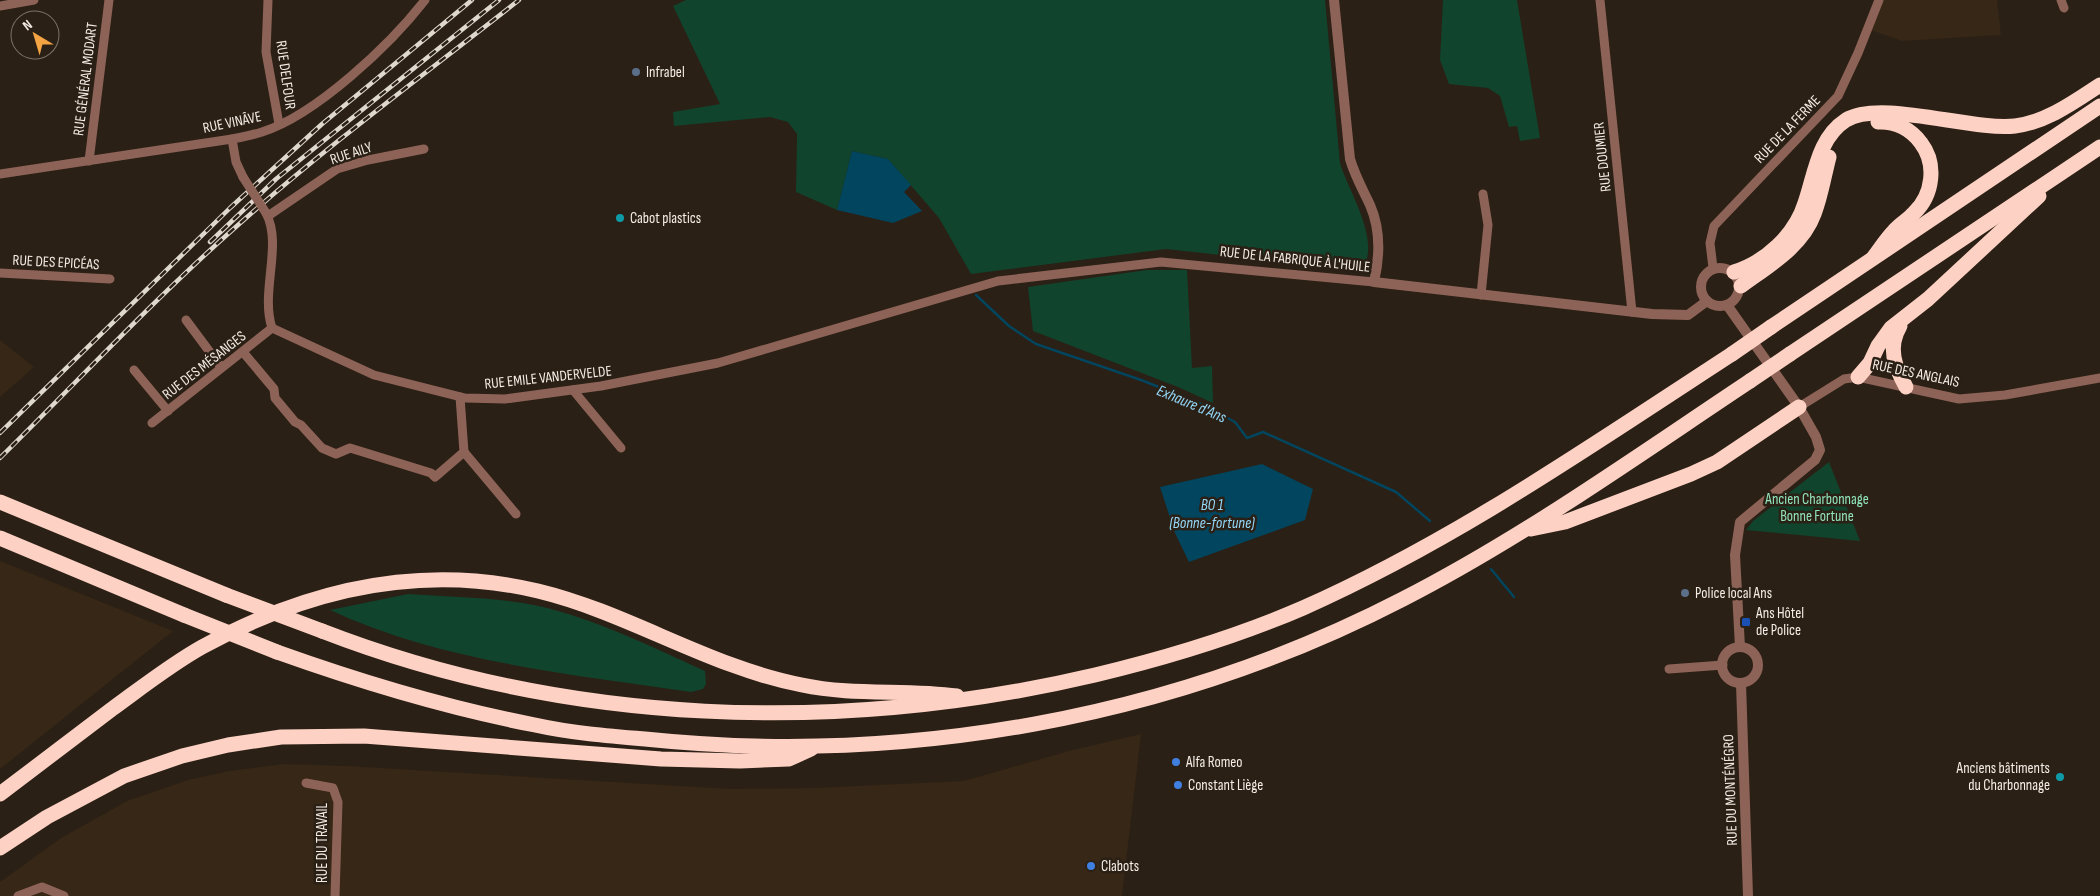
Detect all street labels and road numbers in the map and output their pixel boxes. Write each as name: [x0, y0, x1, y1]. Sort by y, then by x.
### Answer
street label: RUE GÉNÉRAL MODART: [69, 21, 102, 137]
street label: RUE DELFOUR: [271, 39, 300, 111]
street label: RUE DE LA FERME: [1750, 91, 1825, 167]
street label: RUE VINÂVE: [201, 107, 263, 138]
street label: RUE DOUMIER: [1589, 121, 1616, 193]
street label: RUE AILY: [328, 138, 375, 169]
street label: RUE DE LA FABRIQUE À L'HUILE: [1219, 242, 1371, 277]
street label: RUE DES EPICÉAS: [12, 251, 100, 274]
street label: RUE DES MÉSANGES: [159, 327, 250, 404]
street label: RUE DES ANGLAIS: [1871, 355, 1961, 392]
street label: RUE EMILE VANDERVELDE: [483, 361, 613, 394]
street label: RUE DU MONTÉNÉGRO: [1719, 734, 1742, 846]
street label: RUE DU TRAVAIL: [313, 802, 332, 883]

